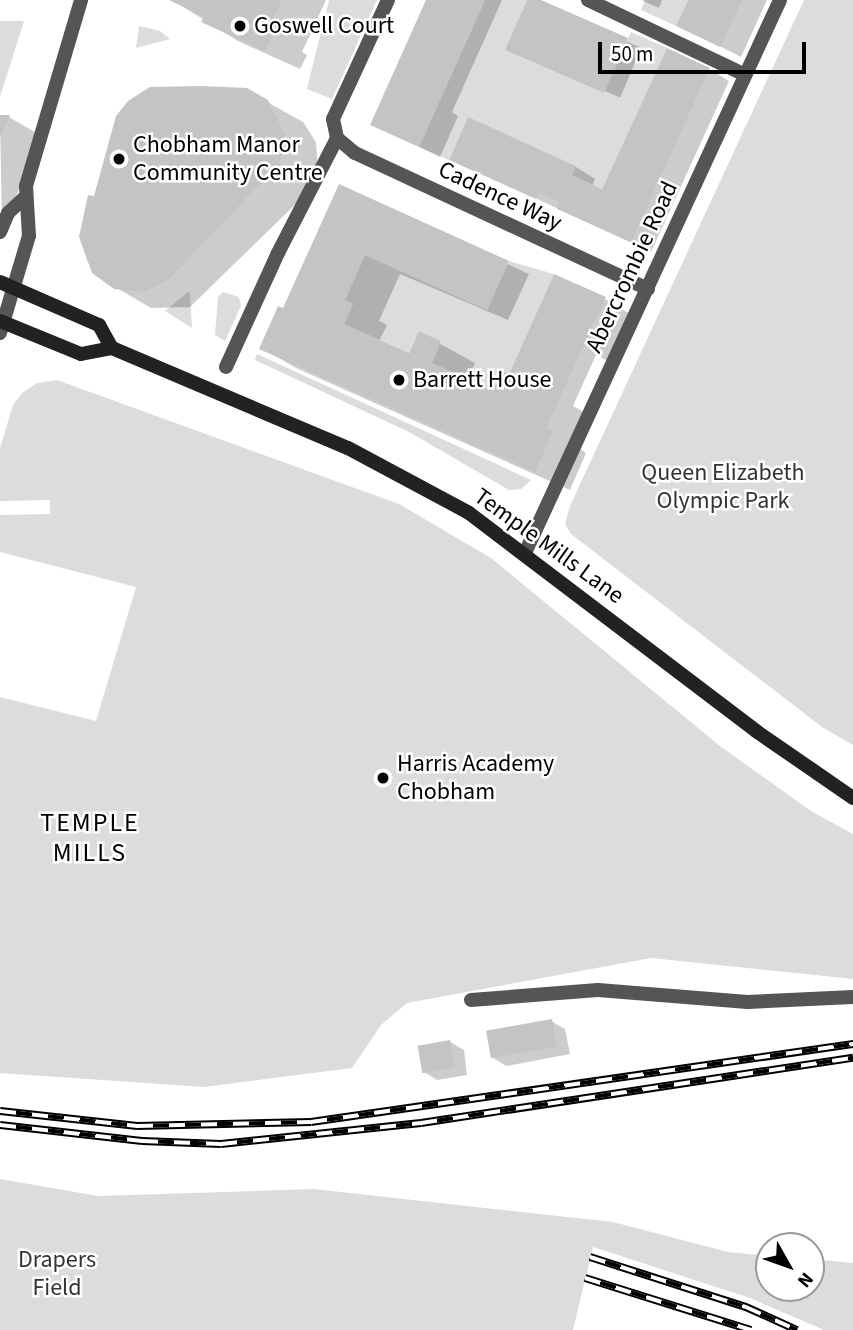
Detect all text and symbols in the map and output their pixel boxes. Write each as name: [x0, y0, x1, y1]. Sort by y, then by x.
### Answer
place label: Goswell Court: [254, 12, 394, 40]
marker: Goswell Court: [232, 18, 248, 34]
scale bar: [601, 28, 809, 72]
text: 50 m: [611, 39, 653, 69]
place label: Chobham Manor Community Centre: [133, 131, 323, 187]
marker: Chobham Manor Community Centre: [111, 151, 127, 167]
street label: Cadence Way: [434, 155, 566, 237]
street label: Abercrombie Road: [580, 177, 684, 357]
place label: Barrett House: [413, 366, 552, 394]
marker: Barrett House: [391, 372, 407, 388]
park label: Queen Elizabeth Olympic Park: [641, 459, 805, 515]
street label: Temple Mills Lane: [468, 482, 630, 610]
place label: Harris Academy Chobham: [397, 750, 554, 806]
marker: Harris Academy Chobham: [375, 770, 391, 786]
district label: TEMPLE MILLS: [41, 807, 139, 868]
north arrow: [755, 1232, 825, 1302]
park label: Drapers Field: [18, 1246, 96, 1302]
text: N: [791, 1266, 819, 1293]

